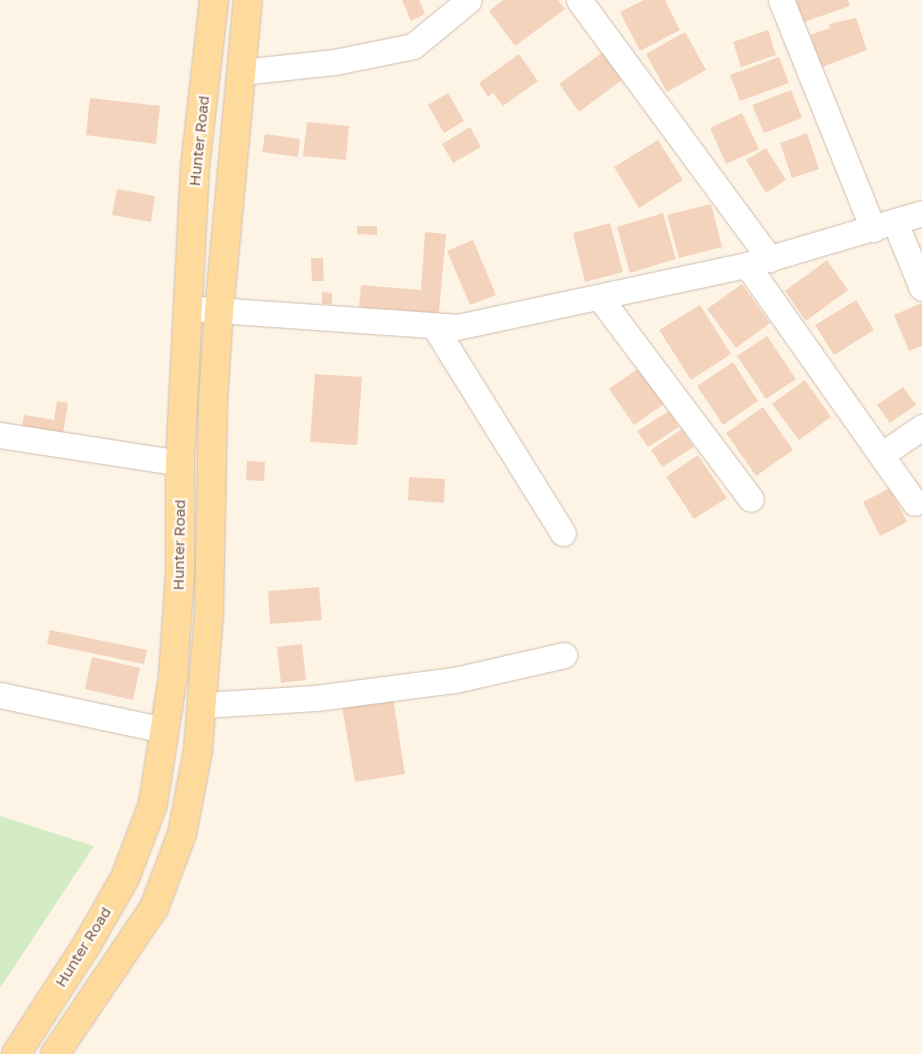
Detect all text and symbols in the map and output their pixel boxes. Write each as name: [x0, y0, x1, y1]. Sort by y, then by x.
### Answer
street label: Hunter Road: [185, 95, 213, 187]
street label: Hunter Road: [169, 500, 189, 590]
street label: Hunter Road: [51, 904, 115, 990]

